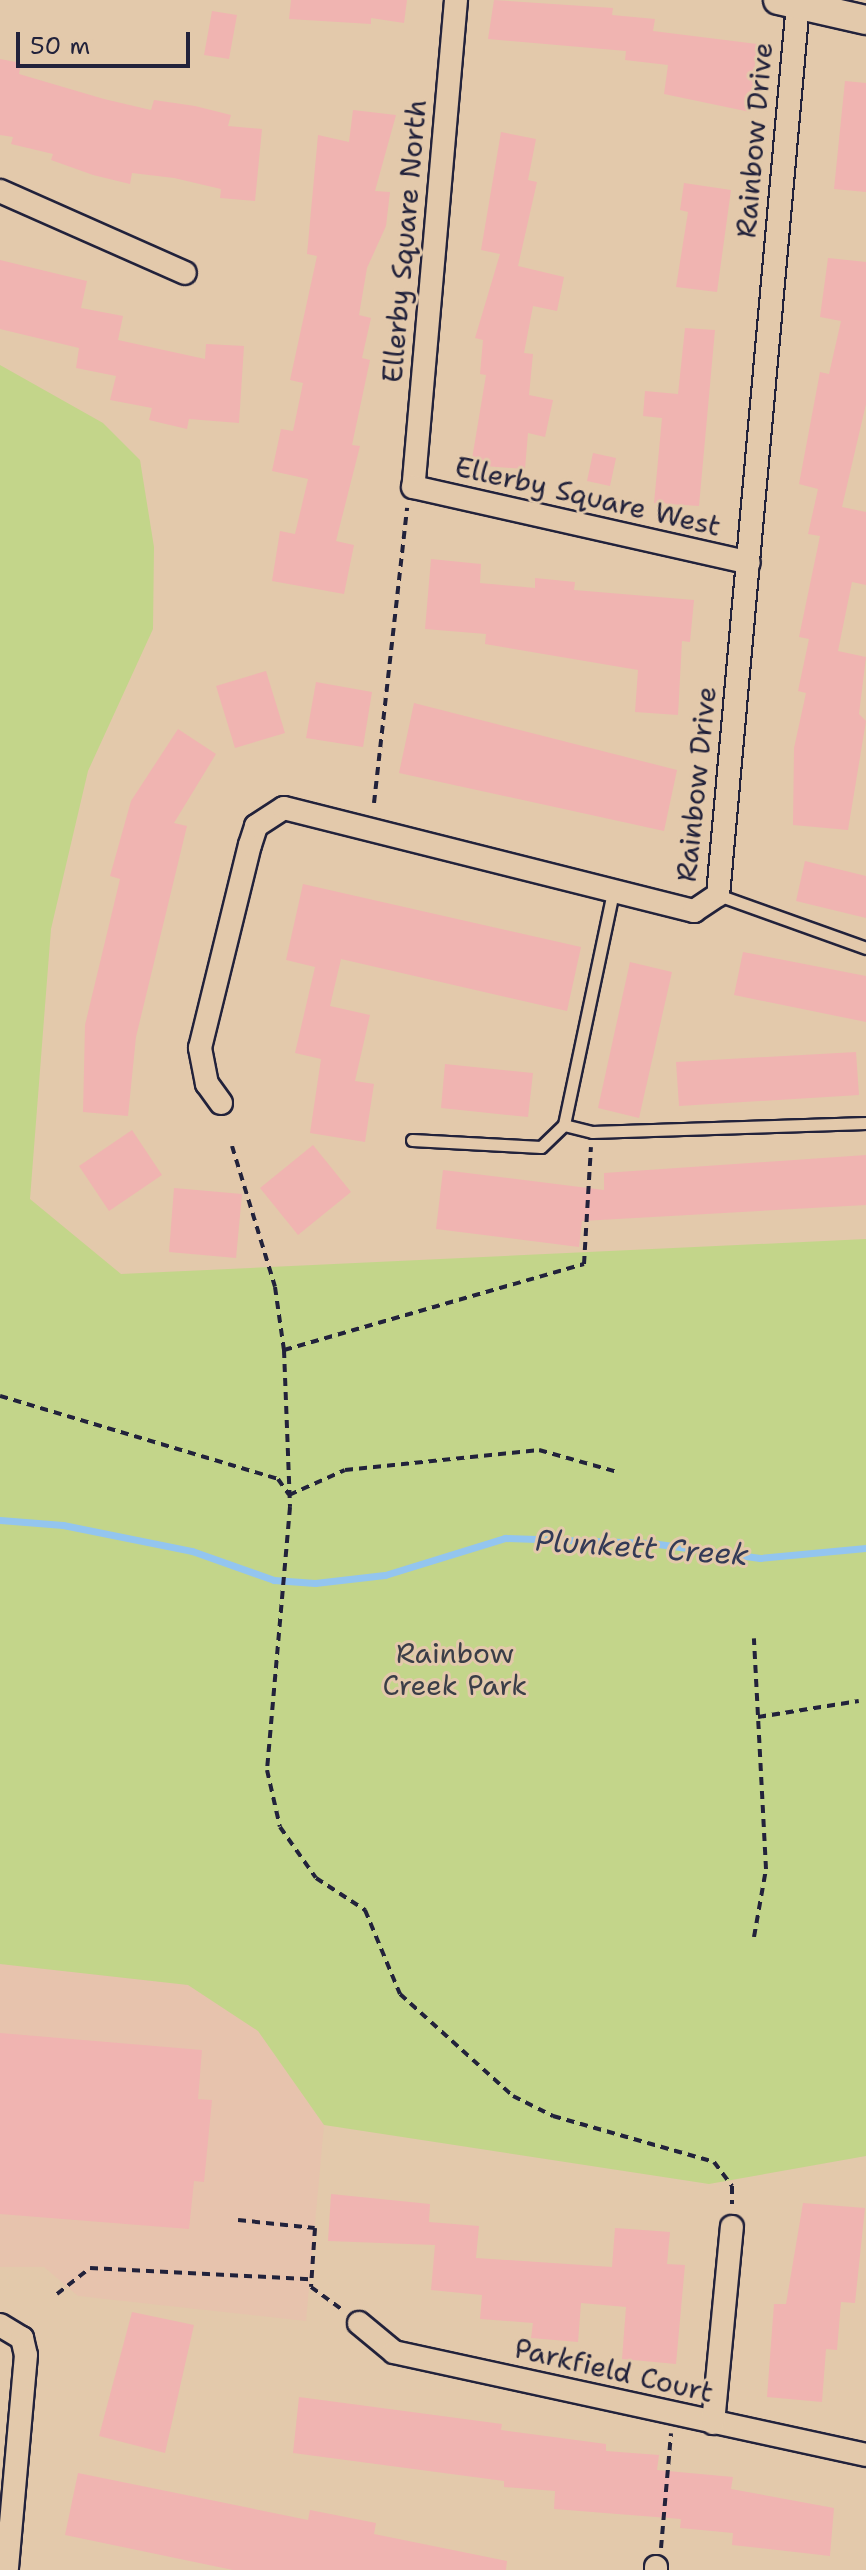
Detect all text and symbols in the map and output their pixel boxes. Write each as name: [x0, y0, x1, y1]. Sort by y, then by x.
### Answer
scale bar: [20, 16, 194, 66]
text: 50 m: [30, 30, 90, 62]
street label: Rainbow Drive: [729, 41, 779, 239]
street label: Ellerby Square North: [375, 98, 433, 384]
street label: Ellerby Square West: [452, 449, 724, 543]
street label: Rainbow Drive: [669, 685, 723, 883]
water label: Plunkett Creek: [534, 1523, 750, 1573]
park label: Rainbow Creek Park: [383, 1636, 527, 1702]
street label: Parkfield Court: [511, 2331, 717, 2409]

